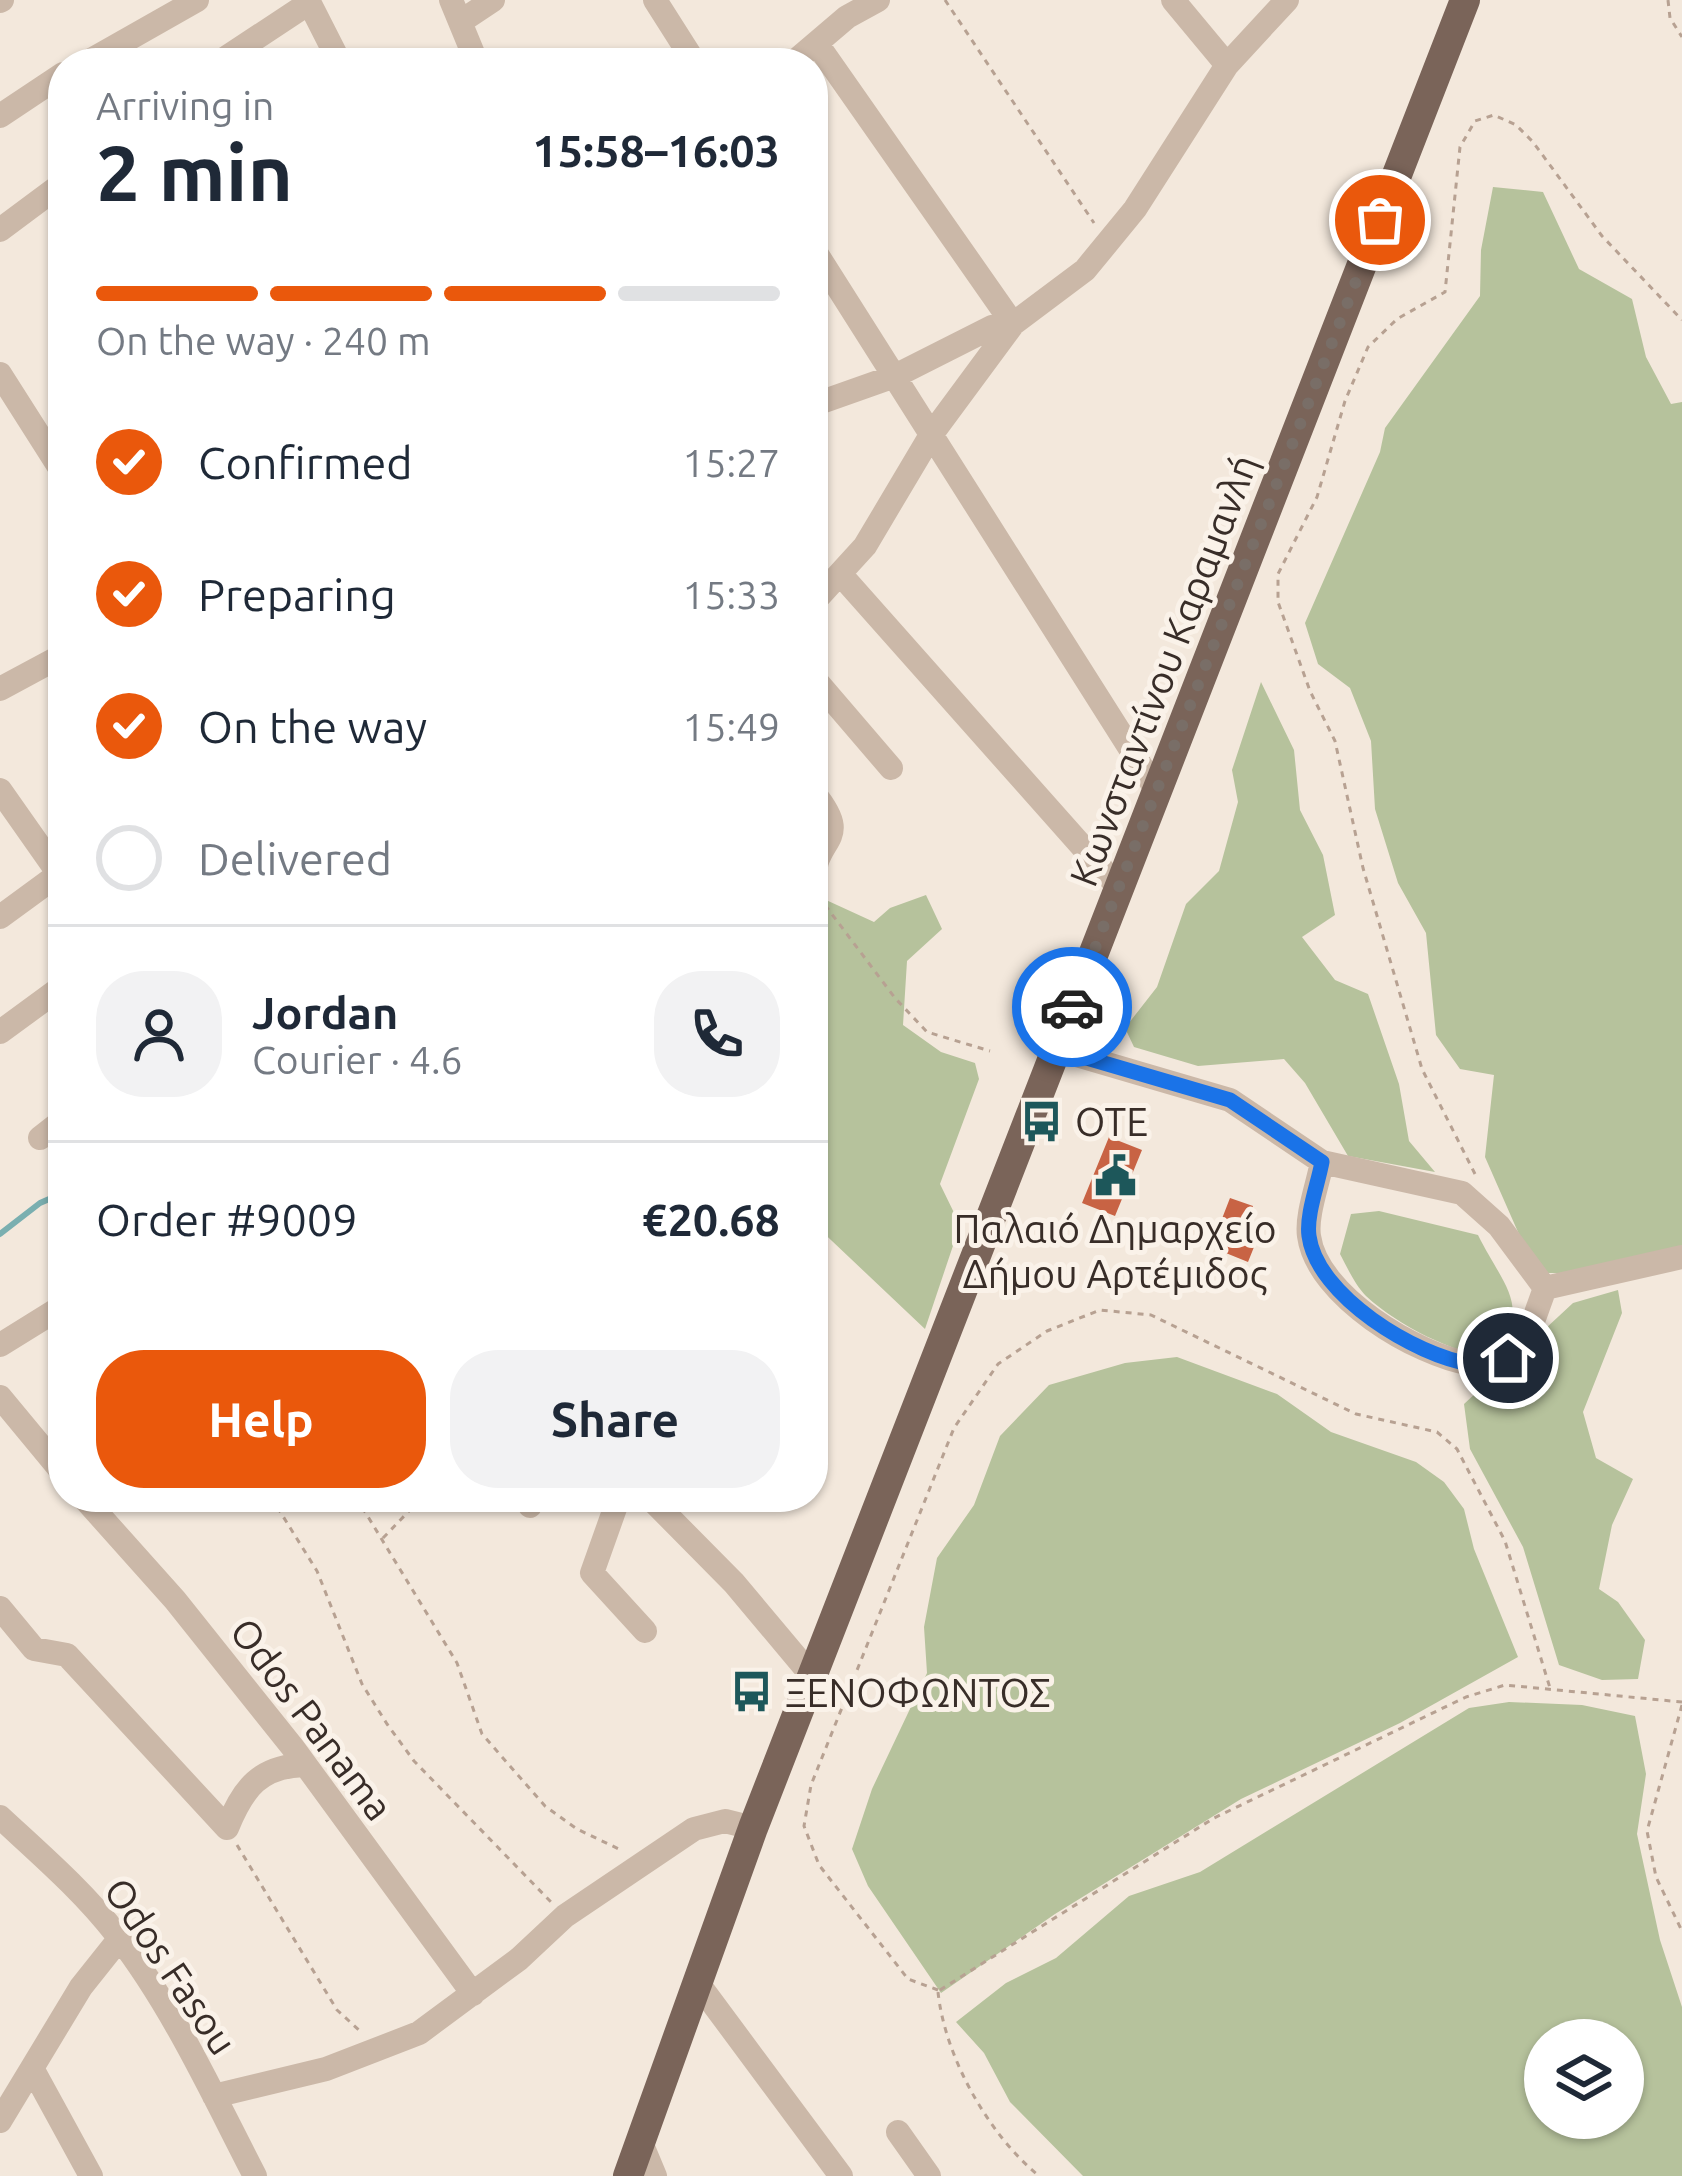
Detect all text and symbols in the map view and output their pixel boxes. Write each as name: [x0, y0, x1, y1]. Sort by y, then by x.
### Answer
text: Arriving in: [96, 84, 274, 127]
text: 15:58–16:03: [532, 125, 780, 176]
text: 2 min: [96, 128, 293, 216]
pin: [1329, 169, 1431, 271]
icon: bag: [1347, 187, 1413, 253]
text: On the way · 240 m: [96, 319, 431, 362]
icon: check: [96, 429, 162, 495]
text: Confirmed: [198, 437, 413, 488]
text: 15:27: [682, 441, 780, 484]
street label: Κωνσταντίνου Καραμανλή: [1061, 448, 1265, 892]
icon: check: [96, 561, 162, 627]
text: Preparing: [198, 569, 396, 620]
text: 15:33: [682, 573, 780, 616]
icon: check: [96, 693, 162, 759]
text: On the way: [198, 701, 427, 752]
text: 15:49: [682, 705, 780, 748]
text: Delivered: [198, 833, 392, 884]
courier: [1012, 947, 1132, 1067]
button: person: [96, 971, 222, 1097]
button: phone: [654, 971, 780, 1097]
icon: car: [1039, 974, 1105, 1040]
text: Jordan: [252, 987, 398, 1038]
text: Courier · 4.6: [252, 1038, 463, 1081]
bus stop icon: ΟΤΕ: [1018, 1098, 1064, 1144]
place label: ΟΤΕ: [1075, 1100, 1148, 1143]
public building icon: Παλαιό Δημαρχείο Δήμου Αρτέμιδος: [1092, 1153, 1138, 1199]
text: Order #9009: [96, 1194, 358, 1245]
text: €20.68: [642, 1194, 780, 1245]
place label: Παλαιό Δημαρχείο Δήμου Αρτέμιδος: [954, 1207, 1276, 1296]
pin: [1457, 1307, 1559, 1409]
icon: home: [1475, 1325, 1541, 1391]
button: Help: [96, 1350, 426, 1488]
button: Share: [450, 1350, 780, 1488]
street label: Odos Panama: [222, 1610, 402, 1828]
bus stop icon: ΞΕΝΟΦΩΝΤΟΣ: [728, 1669, 774, 1715]
place label: ΞΕΝΟΦΩΝΤΟΣ: [785, 1671, 1051, 1714]
street label: Odos Fasou: [96, 1870, 246, 2062]
map controls: [1524, 2019, 1644, 2139]
button: layers: [1524, 2019, 1644, 2139]

